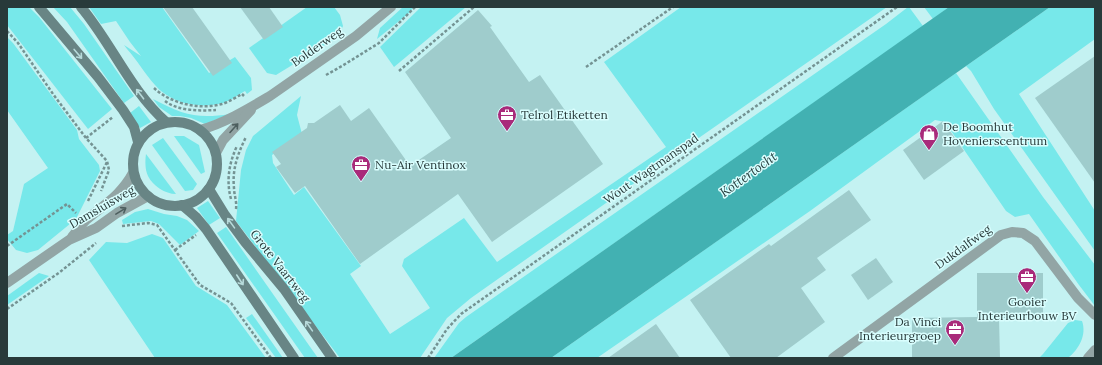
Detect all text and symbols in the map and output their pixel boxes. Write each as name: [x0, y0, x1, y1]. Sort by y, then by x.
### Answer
street label: Bolderweg: [288, 23, 346, 70]
one-way arrow: [74, 48, 83, 59]
one-way arrow: [136, 88, 144, 99]
office icon: Telrol Etiketten: [496, 104, 518, 132]
place label: Telrol Etiketten: [521, 107, 608, 122]
place label: De Boomhut Hovenierscentrum: [943, 119, 1047, 148]
one-way arrow: [229, 123, 239, 133]
shop icon: De Boomhut Hovenierscentrum: [918, 123, 940, 151]
street label: Wout Wagtmanspad: [600, 130, 701, 207]
water label: Kottertocht: [716, 148, 780, 201]
office icon: Nu-Air Ventinox: [350, 154, 372, 182]
place label: Nu-Air Ventinox: [375, 157, 466, 172]
street label: Damsluisweg: [66, 182, 138, 231]
one-way arrow: [115, 206, 127, 214]
one-way arrow: [226, 217, 235, 228]
street label: Dukdalfweg: [932, 221, 994, 272]
street label: Grote Vaartweg: [247, 226, 314, 305]
office icon: Gooier Interieurbouw BV: [1016, 266, 1038, 294]
one-way arrow: [236, 274, 244, 285]
place label: Gooier Interieurbouw BV: [978, 294, 1077, 323]
place label: Da Vinci Interieurgroep: [859, 314, 941, 343]
office icon: Da Vinci Interieurgroep: [944, 318, 966, 346]
one-way arrow: [305, 321, 313, 332]

